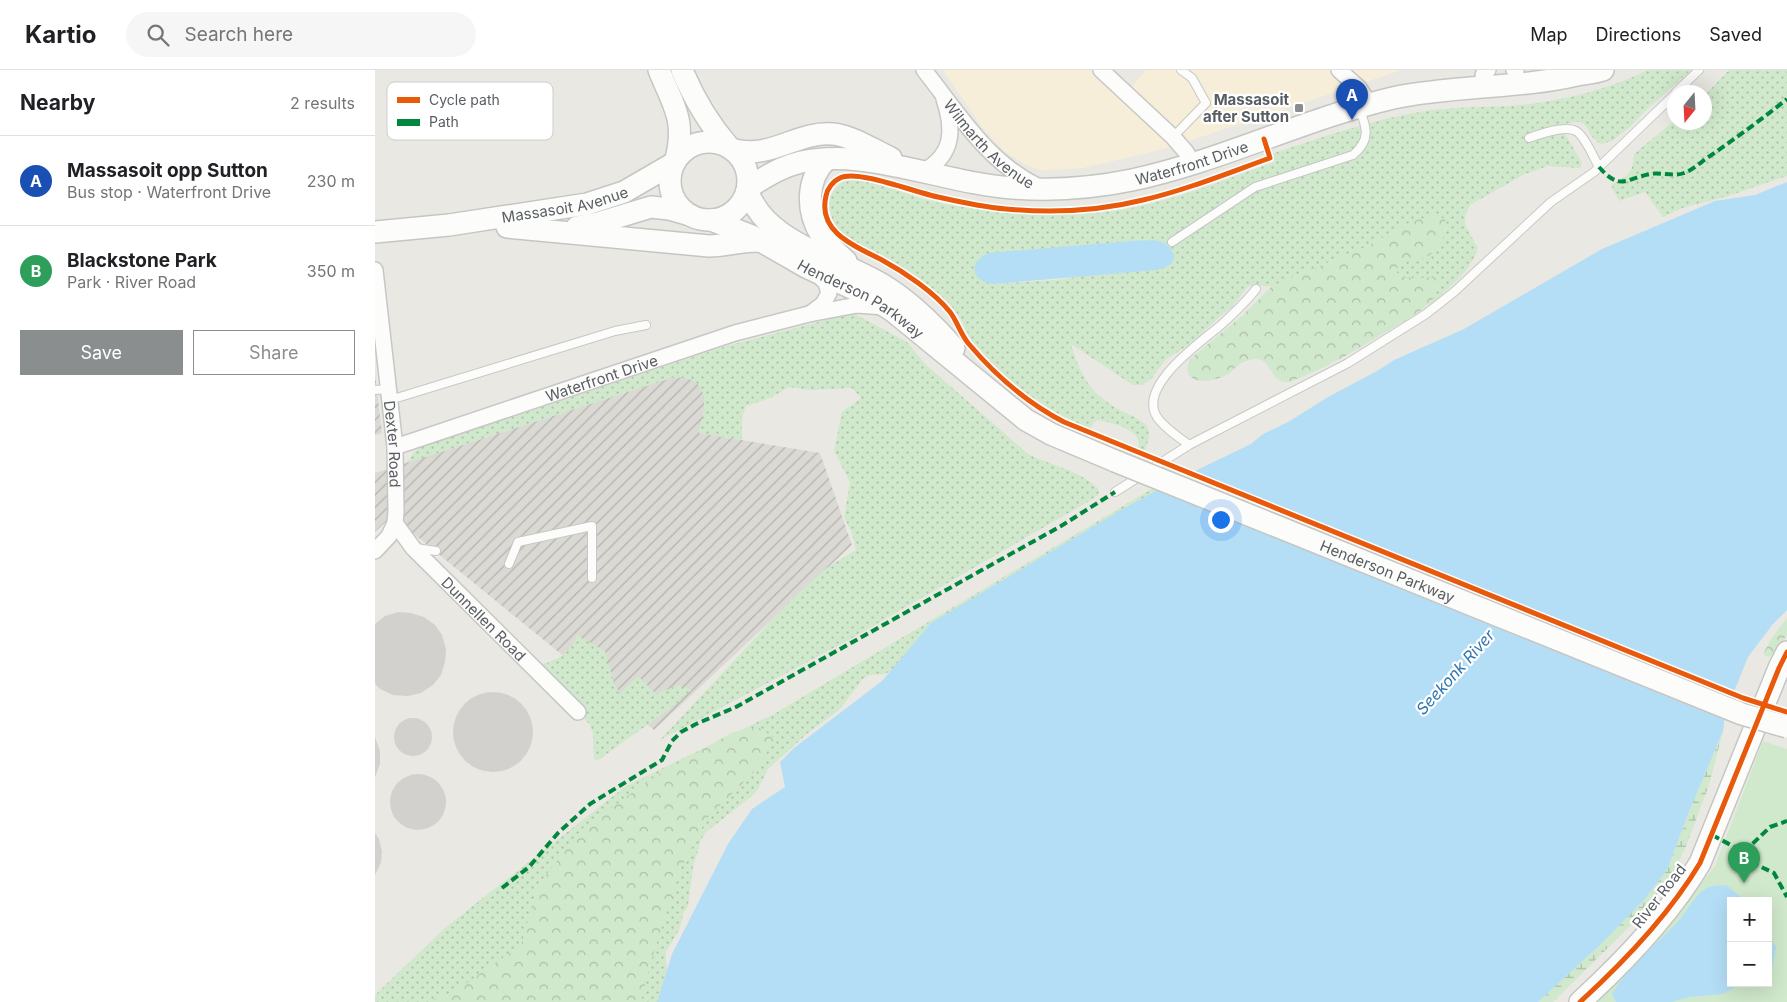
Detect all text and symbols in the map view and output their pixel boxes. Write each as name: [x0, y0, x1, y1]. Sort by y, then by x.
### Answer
search box: [126, 12, 476, 57]
text: Kartio: [25, 20, 96, 49]
icon: search: [144, 21, 172, 49]
text: Search here: [184, 23, 293, 46]
text: Map: [1530, 24, 1568, 45]
text: Directions: [1596, 24, 1681, 45]
text: Saved: [1709, 24, 1762, 45]
pin: A: [1336, 79, 1368, 120]
legend: [387, 82, 553, 140]
north arrow: [1667, 85, 1712, 130]
text: Nearby: [20, 90, 95, 115]
place label: Massasoit after Sutton: [1203, 90, 1289, 126]
text: Cycle path: [429, 91, 500, 108]
text: 2 results: [290, 93, 355, 113]
street label: Wilmarth Avenue: [940, 95, 1038, 192]
marker: Massasoit after Sutton: [1293, 102, 1305, 114]
text: Path: [429, 113, 459, 130]
street label: Waterfront Drive: [1133, 136, 1251, 189]
text: Massasoit opp Sutton: [67, 159, 268, 182]
text: A: [30, 171, 42, 191]
text: 230 m: [307, 171, 355, 191]
text: Bus stop · Waterfront Drive: [67, 182, 271, 202]
street label: Massasoit Avenue: [500, 182, 630, 226]
text: Blackstone Park: [67, 249, 217, 272]
street label: Henderson Parkway: [794, 255, 929, 343]
text: B: [31, 261, 41, 281]
text: 350 m: [307, 261, 355, 281]
text: Park · River Road: [67, 272, 196, 292]
button: Save: [20, 330, 183, 375]
button: Share: [193, 330, 355, 375]
street label: Waterfront Drive: [543, 350, 660, 405]
street label: Dexter Road: [380, 399, 405, 488]
your location: [1208, 507, 1234, 533]
street label: Henderson Parkway: [1318, 535, 1458, 607]
street label: Dunnellen Road: [438, 573, 530, 665]
water label: Seekonk River: [1412, 625, 1499, 719]
pin: B: [1728, 842, 1760, 883]
street label: River Road: [1628, 860, 1690, 932]
map controls: [1727, 897, 1772, 987]
button: +: [1727, 897, 1772, 942]
button: −: [1727, 942, 1772, 987]

